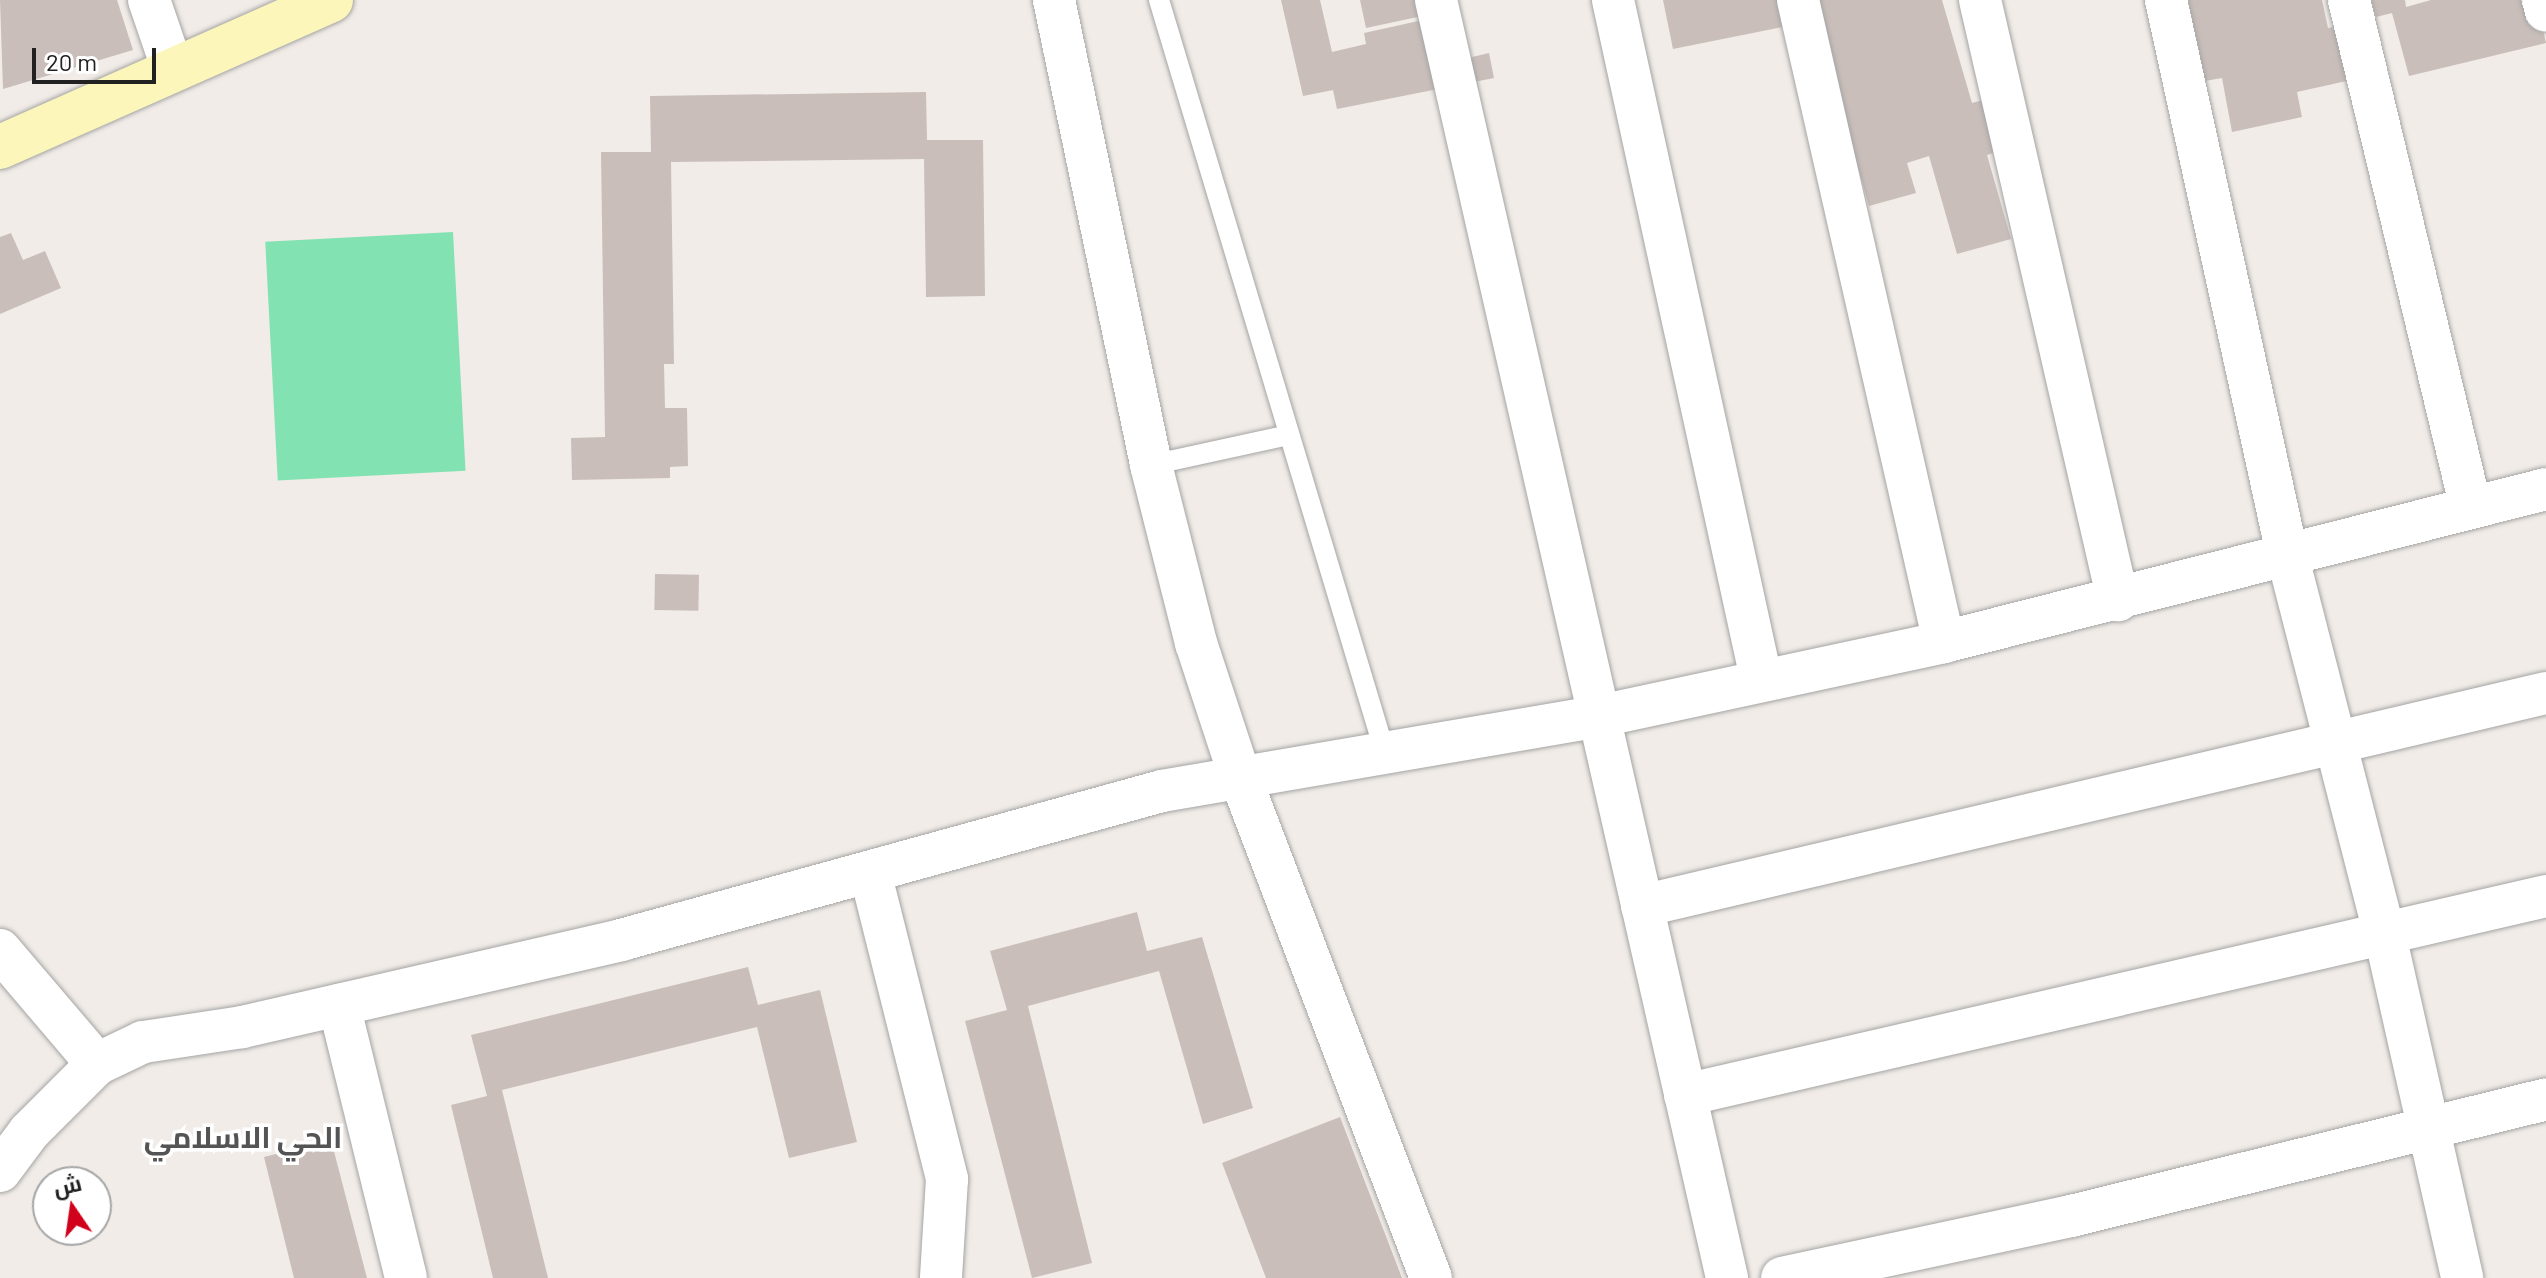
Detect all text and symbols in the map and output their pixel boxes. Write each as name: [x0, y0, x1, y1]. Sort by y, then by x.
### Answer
scale bar: [36, 32, 160, 82]
text: 20 m: [46, 47, 97, 76]
district label: الحي الاسلامي: [144, 1118, 342, 1154]
north arrow: [32, 1166, 112, 1246]
text: ش: [50, 1169, 84, 1200]

